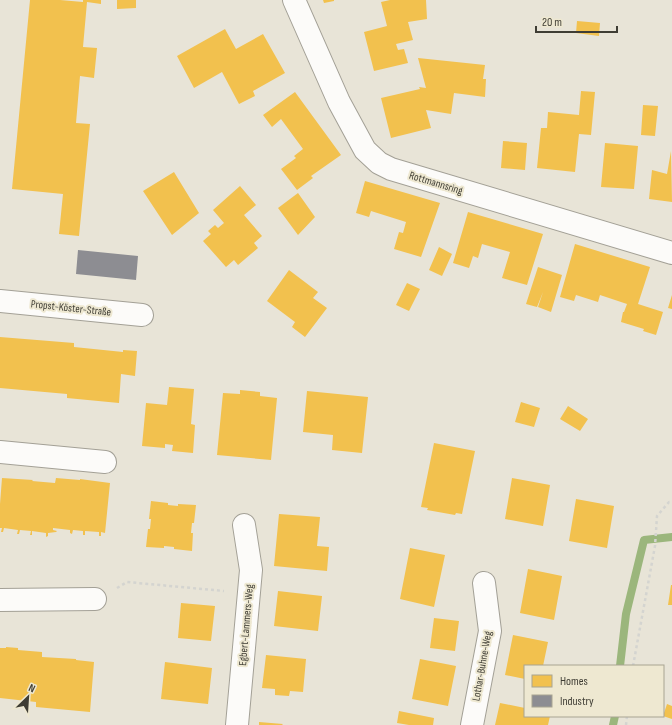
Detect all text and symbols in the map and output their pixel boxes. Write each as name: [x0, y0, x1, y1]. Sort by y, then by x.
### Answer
scale bar: [536, 8, 617, 34]
text: 20 m: [542, 15, 562, 30]
street label: Rottmannsring: [408, 169, 465, 197]
street label: Propst-Köster-Straße: [30, 297, 112, 319]
street label: Egbert-Lammers-Weg: [236, 583, 256, 666]
street label: Lothar-Buhne-Weg: [469, 629, 495, 702]
legend: [524, 665, 664, 717]
text: Homes: [560, 674, 588, 689]
north arrow: [8, 677, 48, 717]
text: N: [27, 681, 38, 696]
text: Industry: [560, 694, 594, 709]

